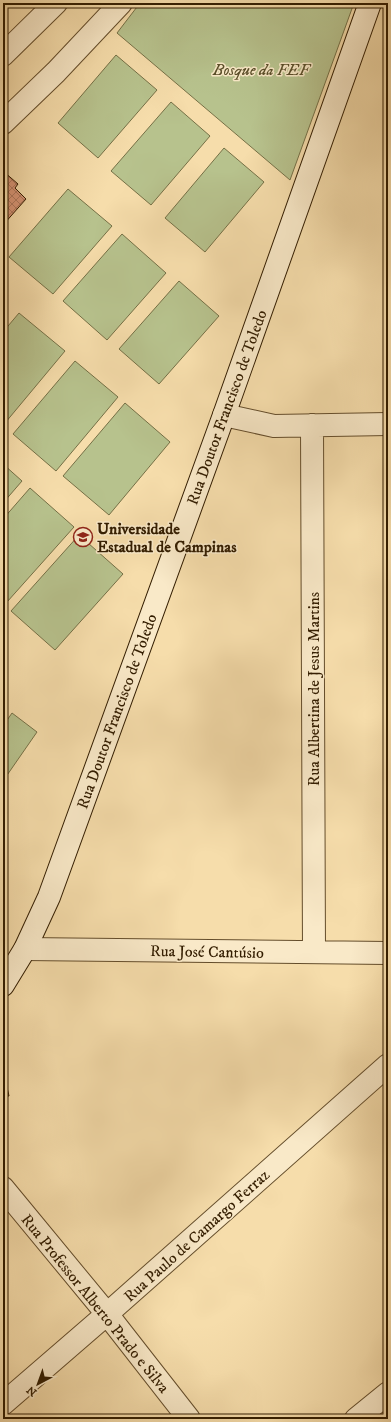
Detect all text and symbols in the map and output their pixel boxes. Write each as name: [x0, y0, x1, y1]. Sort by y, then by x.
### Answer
park label: Bosque da FEF: [212, 60, 312, 80]
street label: Rua Doutor Francisco de Toledo: [182, 307, 272, 508]
place label: Universidade Estadual de Campinas: [97, 519, 237, 557]
school or university icon: Universidade Estadual de Campinas: [72, 526, 94, 548]
street label: Rua Albertina de Jesus Martins: [304, 592, 324, 786]
street label: Rua Doutor Francisco de Toledo: [72, 611, 162, 812]
street label: Rua José Cantúsio: [150, 941, 264, 963]
street label: Rua Paulo de Camargo Ferraz: [120, 1165, 274, 1307]
street label: Rua Professor Alberto Prado e Silva: [17, 1210, 174, 1397]
north arrow: [18, 1364, 58, 1404]
text: N: [24, 1383, 40, 1399]

